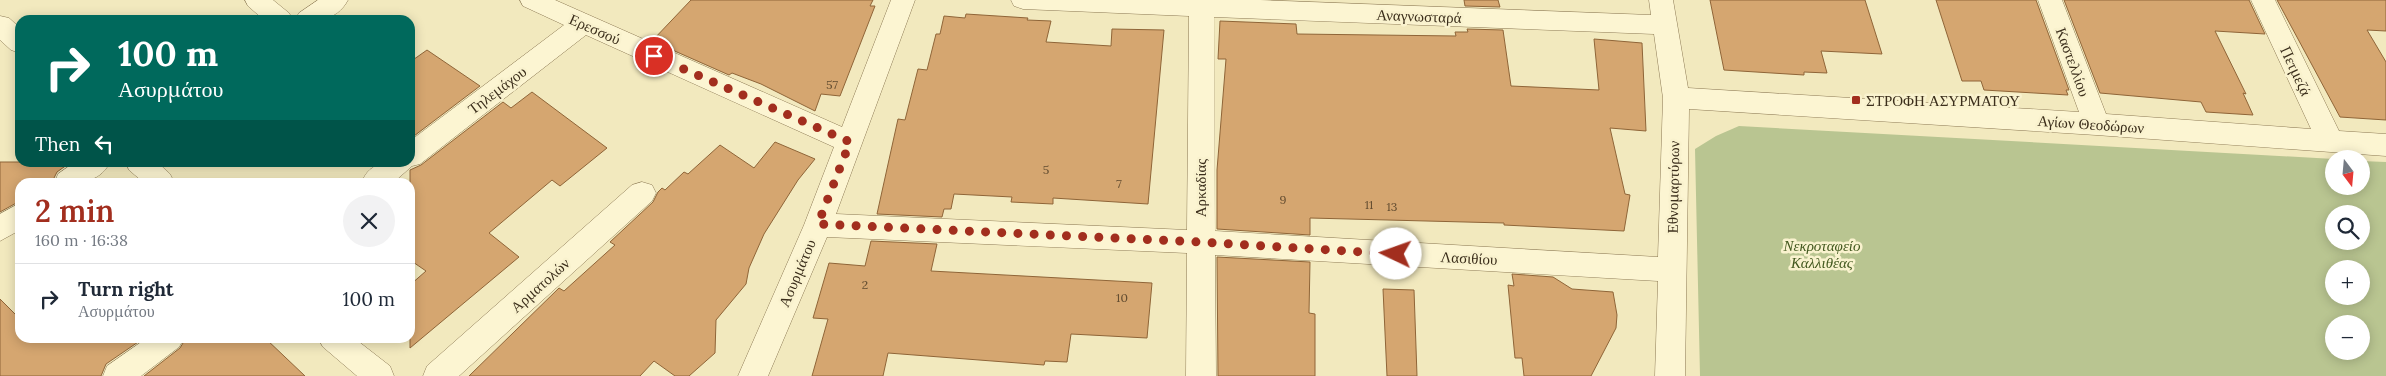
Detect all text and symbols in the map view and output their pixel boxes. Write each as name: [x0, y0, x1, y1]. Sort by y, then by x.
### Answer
street label: Αναγνωσταρά: [1376, 5, 1462, 27]
street label: Ερεσσού: [566, 9, 624, 49]
street label: Καστελλίου: [2052, 25, 2094, 99]
text: 100 m: [118, 31, 218, 76]
icon: right: [35, 35, 100, 100]
pin: [633, 35, 675, 77]
icon: arrive: [640, 42, 668, 70]
street label: Πετμεζά: [2276, 43, 2316, 99]
street label: Τηλεμάχου: [464, 62, 530, 118]
text: Ασυρμάτου: [118, 75, 223, 103]
house number: 57: [826, 77, 839, 92]
place label: ΣΤΡΟΦΗ ΑΣΥΡΜΑΤΟΥ: [1866, 91, 2020, 110]
marker: ΣΤΡΟΦΗ ΑΣΥΡΜΑΤΟΥ: [1850, 94, 1862, 106]
street label: Αγίων Θεοδώρων: [2037, 111, 2145, 137]
icon: left: [90, 130, 118, 158]
text: Then: [35, 132, 80, 156]
street label: Εθνομαρτύρων: [1663, 140, 1683, 234]
north arrow: [2325, 150, 2370, 195]
map controls: [2325, 150, 2370, 360]
street label: Αρκαδίας: [1191, 159, 1210, 217]
house number: 5: [1043, 162, 1049, 177]
house number: 7: [1116, 176, 1122, 191]
text: 2 min: [35, 192, 114, 230]
house number: 9: [1280, 192, 1287, 207]
button: close: [343, 195, 395, 247]
house number: 11: [1365, 197, 1373, 212]
house number: 13: [1386, 199, 1398, 214]
button: search: [2325, 205, 2370, 250]
position arrow: [1369, 227, 1421, 279]
text: 160 m · 16:38: [35, 230, 128, 250]
street label: Ασυρμάτου: [774, 236, 820, 310]
park label: Νεκροταφείο Καλλιθέας: [1783, 236, 1861, 272]
street label: Λασιθίου: [1440, 247, 1498, 269]
street label: Αρματολών: [507, 253, 574, 316]
button: +: [2325, 260, 2370, 305]
text: Turn right: [78, 277, 174, 301]
house number: 2: [862, 277, 868, 292]
icon: right: [35, 285, 63, 313]
text: 100 m: [343, 287, 395, 311]
house number: 10: [1116, 290, 1128, 305]
text: Ασυρμάτου: [78, 301, 155, 321]
button: −: [2325, 315, 2370, 360]

